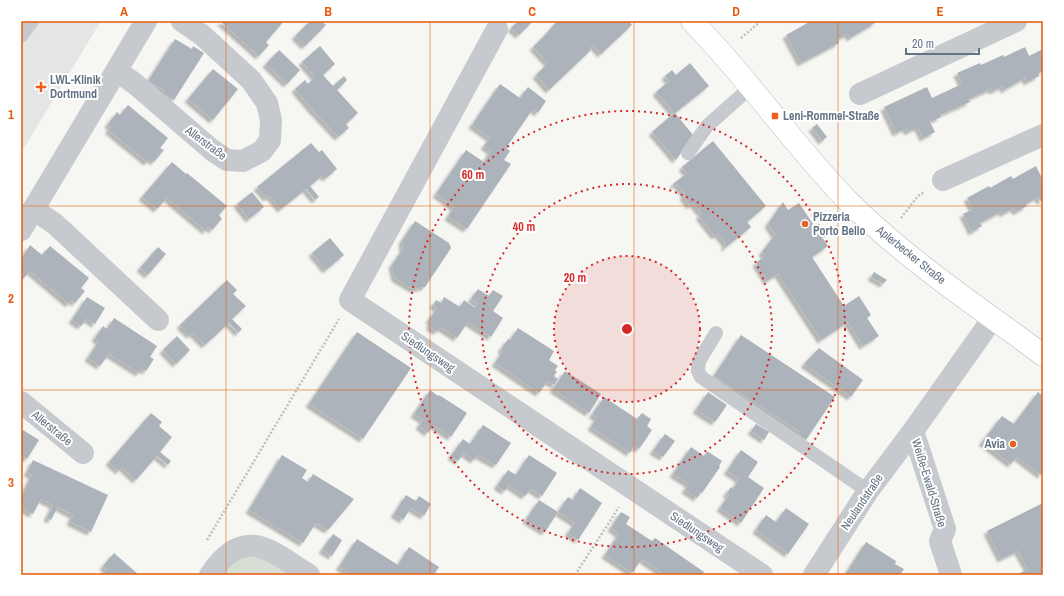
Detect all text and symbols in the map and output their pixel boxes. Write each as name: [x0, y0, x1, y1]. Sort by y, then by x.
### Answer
text: A: [120, 3, 128, 20]
text: B: [324, 3, 332, 20]
text: C: [528, 3, 536, 20]
text: D: [732, 3, 740, 20]
text: E: [936, 3, 944, 20]
scale bar: [906, 30, 979, 56]
text: 20 m: [912, 36, 934, 52]
place label: LWL-Klinik Dortmund: [50, 72, 101, 102]
marker: LWL-Klinik Dortmund: [35, 81, 47, 93]
text: 1: [8, 106, 14, 123]
place label: Leni-Rommel-Straße: [783, 108, 880, 124]
marker: Leni-Rommel-Straße: [770, 111, 780, 121]
street label: Allerstraße: [181, 122, 230, 164]
text: 60 m: [462, 167, 484, 183]
place label: Pizzeria Porto Bello: [813, 209, 866, 239]
text: 40 m: [513, 219, 535, 235]
marker: Pizzeria Porto Bello: [800, 219, 810, 229]
street label: Aplerbecker Straße: [872, 221, 949, 288]
text: 20 m: [564, 270, 586, 286]
text: 2: [8, 290, 14, 307]
centre of rings: [620, 322, 634, 336]
street label: Siedlungsweg: [398, 328, 459, 376]
street label: Allerstraße: [28, 406, 76, 449]
place label: Avia: [985, 436, 1006, 452]
street label: Weiße-Ewald-Straße: [908, 437, 950, 529]
marker: Avia: [1008, 439, 1018, 449]
street label: Neulandstraße: [837, 471, 887, 533]
text: 3: [8, 474, 14, 491]
street label: Siedlungsweg: [667, 508, 728, 556]

